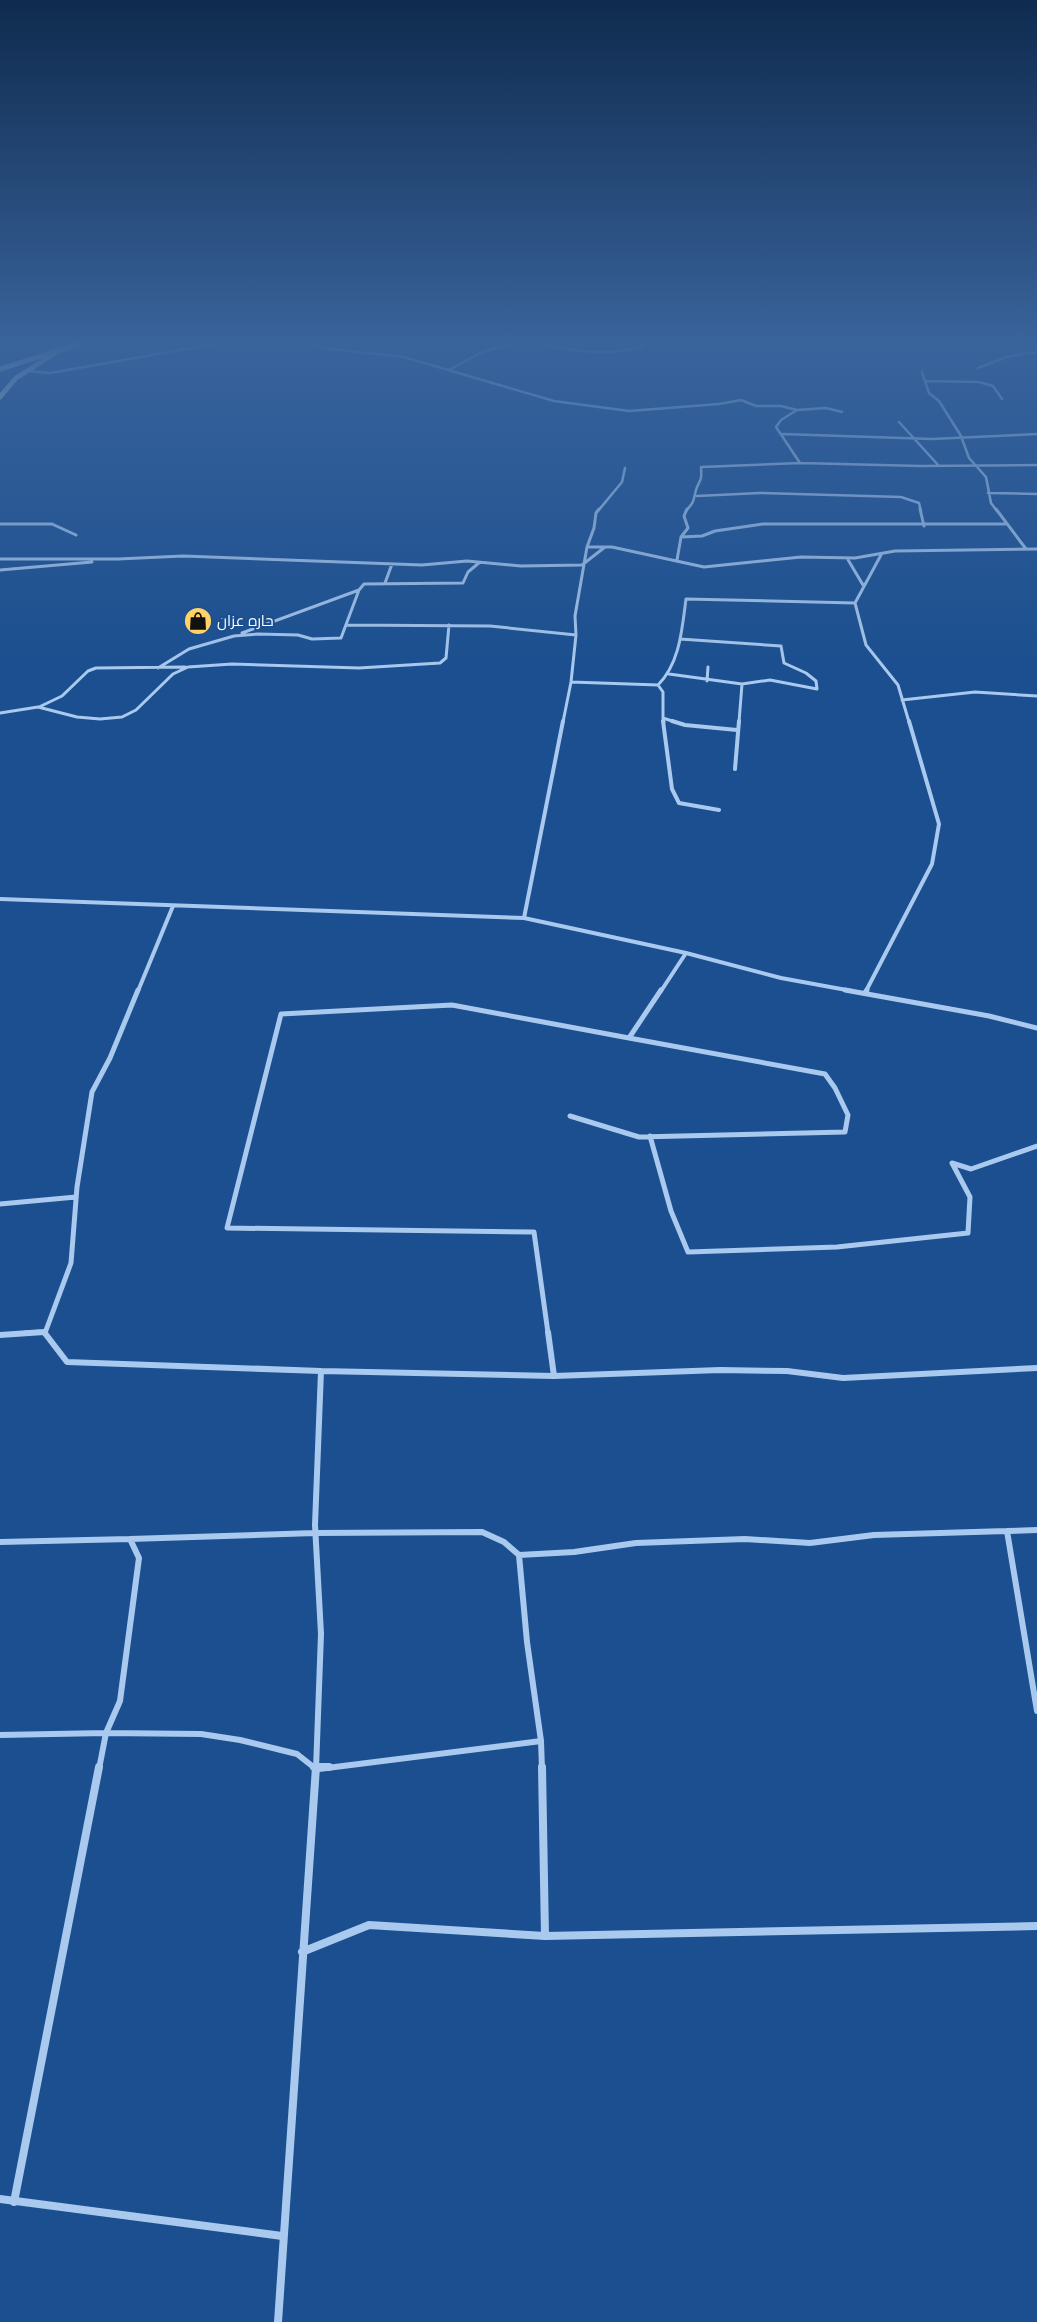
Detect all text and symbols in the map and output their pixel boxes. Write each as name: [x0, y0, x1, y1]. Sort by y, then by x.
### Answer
shop icon: حاره عزان: [183, 606, 213, 636]
place label: حاره عزان: [217, 612, 274, 631]

